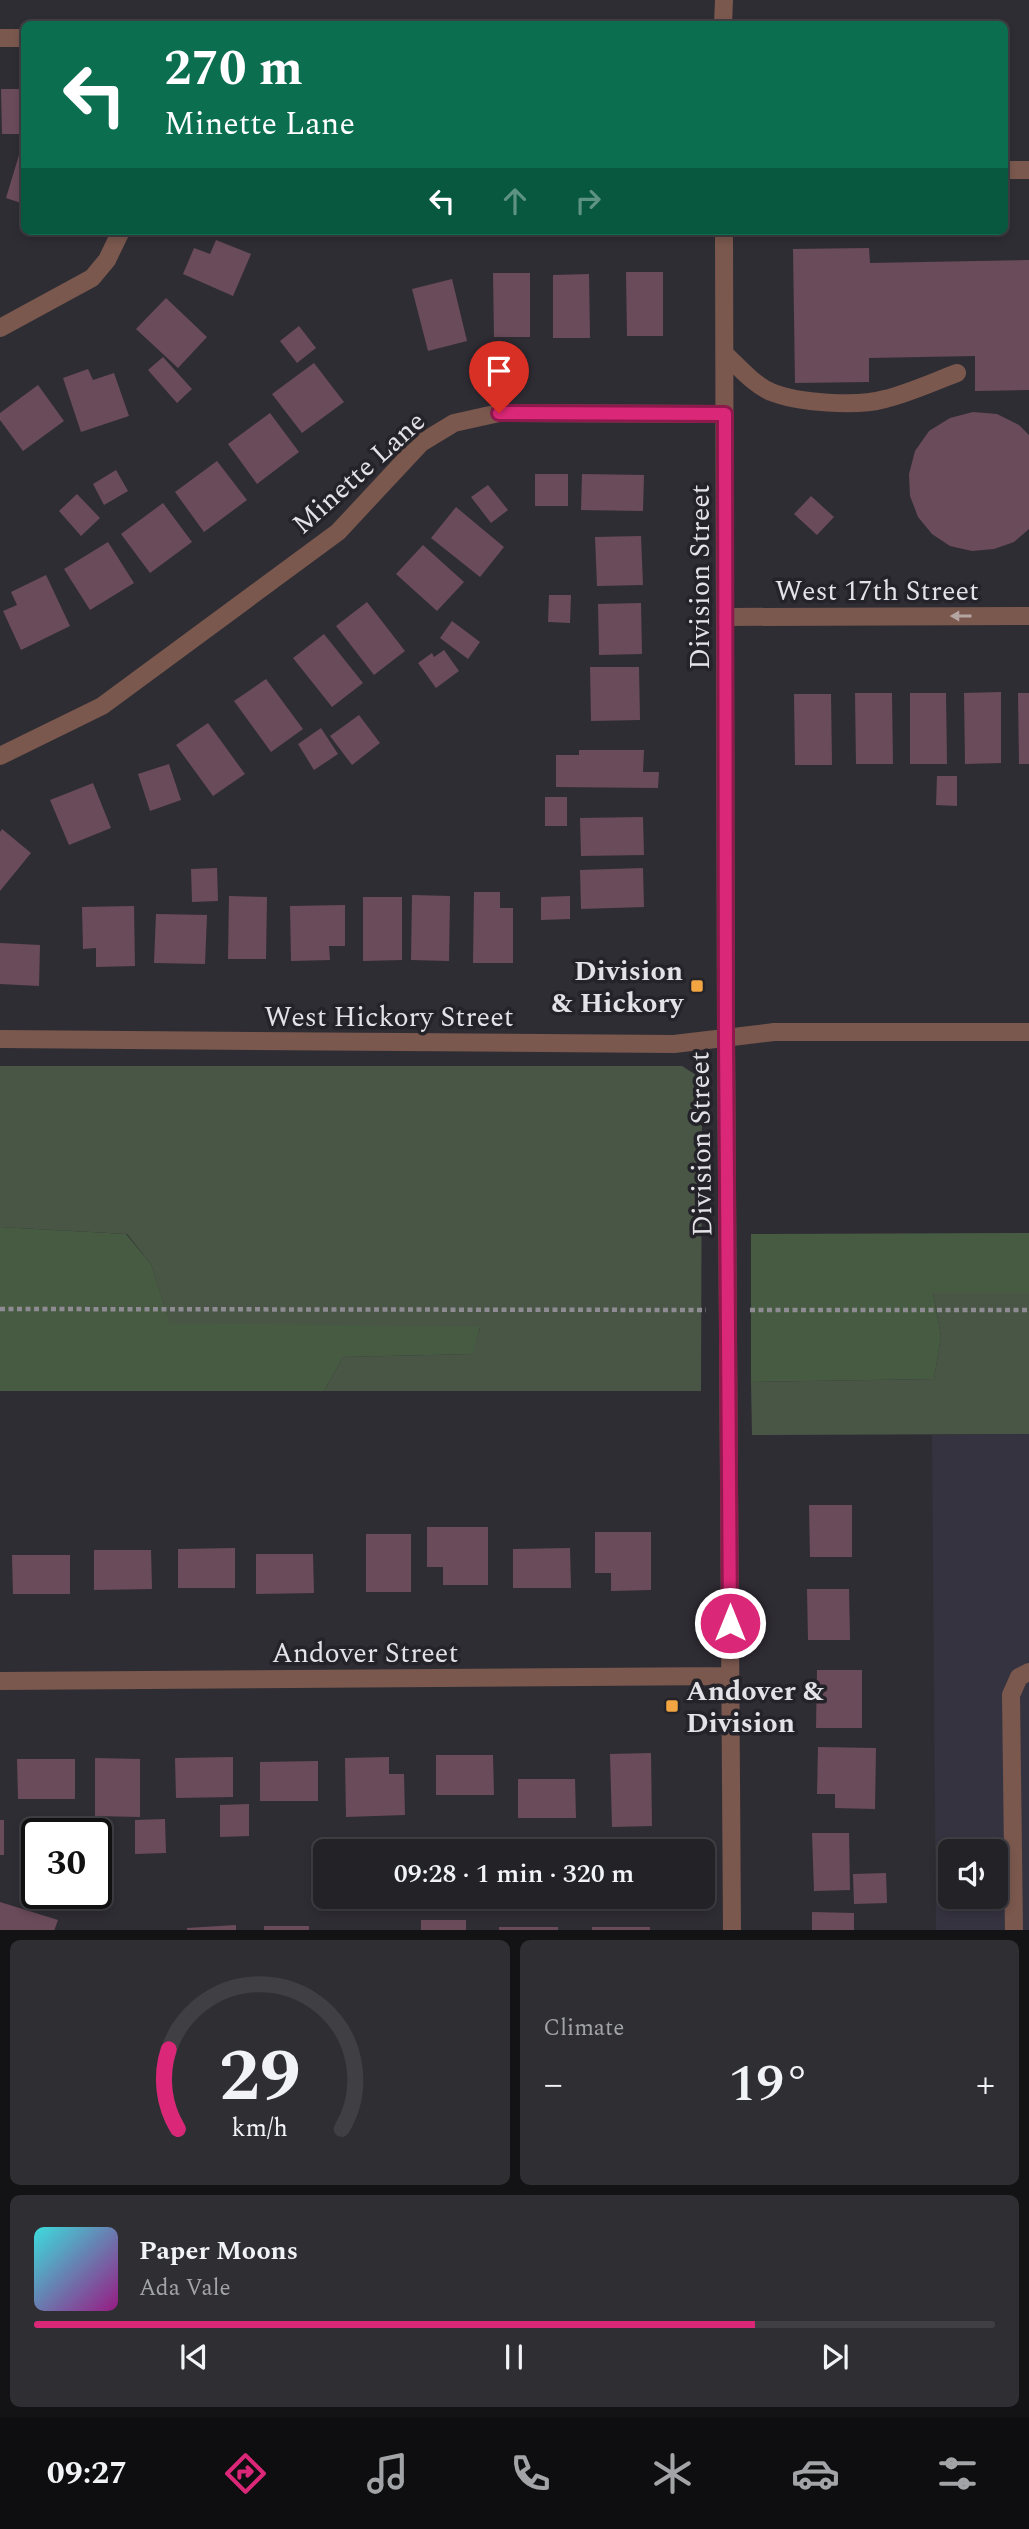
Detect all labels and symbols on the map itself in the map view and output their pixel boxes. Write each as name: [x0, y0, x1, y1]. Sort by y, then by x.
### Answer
pin: [469, 341, 529, 413]
street label: Minette Lane: [283, 401, 435, 545]
street label: Division Street: [679, 484, 722, 670]
street label: West 17th Street: [775, 570, 979, 613]
one-way arrow: [950, 610, 972, 622]
place label: Division & Hickory: [551, 950, 685, 1025]
marker: Division & Hickory: [689, 978, 705, 994]
street label: West Hickory Street: [264, 996, 514, 1039]
street label: Division Street: [678, 1051, 725, 1237]
position arrow: [693, 1586, 767, 1660]
street label: Andover Street: [272, 1632, 458, 1675]
place label: Andover & Division: [686, 1670, 825, 1745]
marker: Andover & Division: [664, 1698, 680, 1714]
speed limit sign: 30: [21, 1818, 112, 1909]

